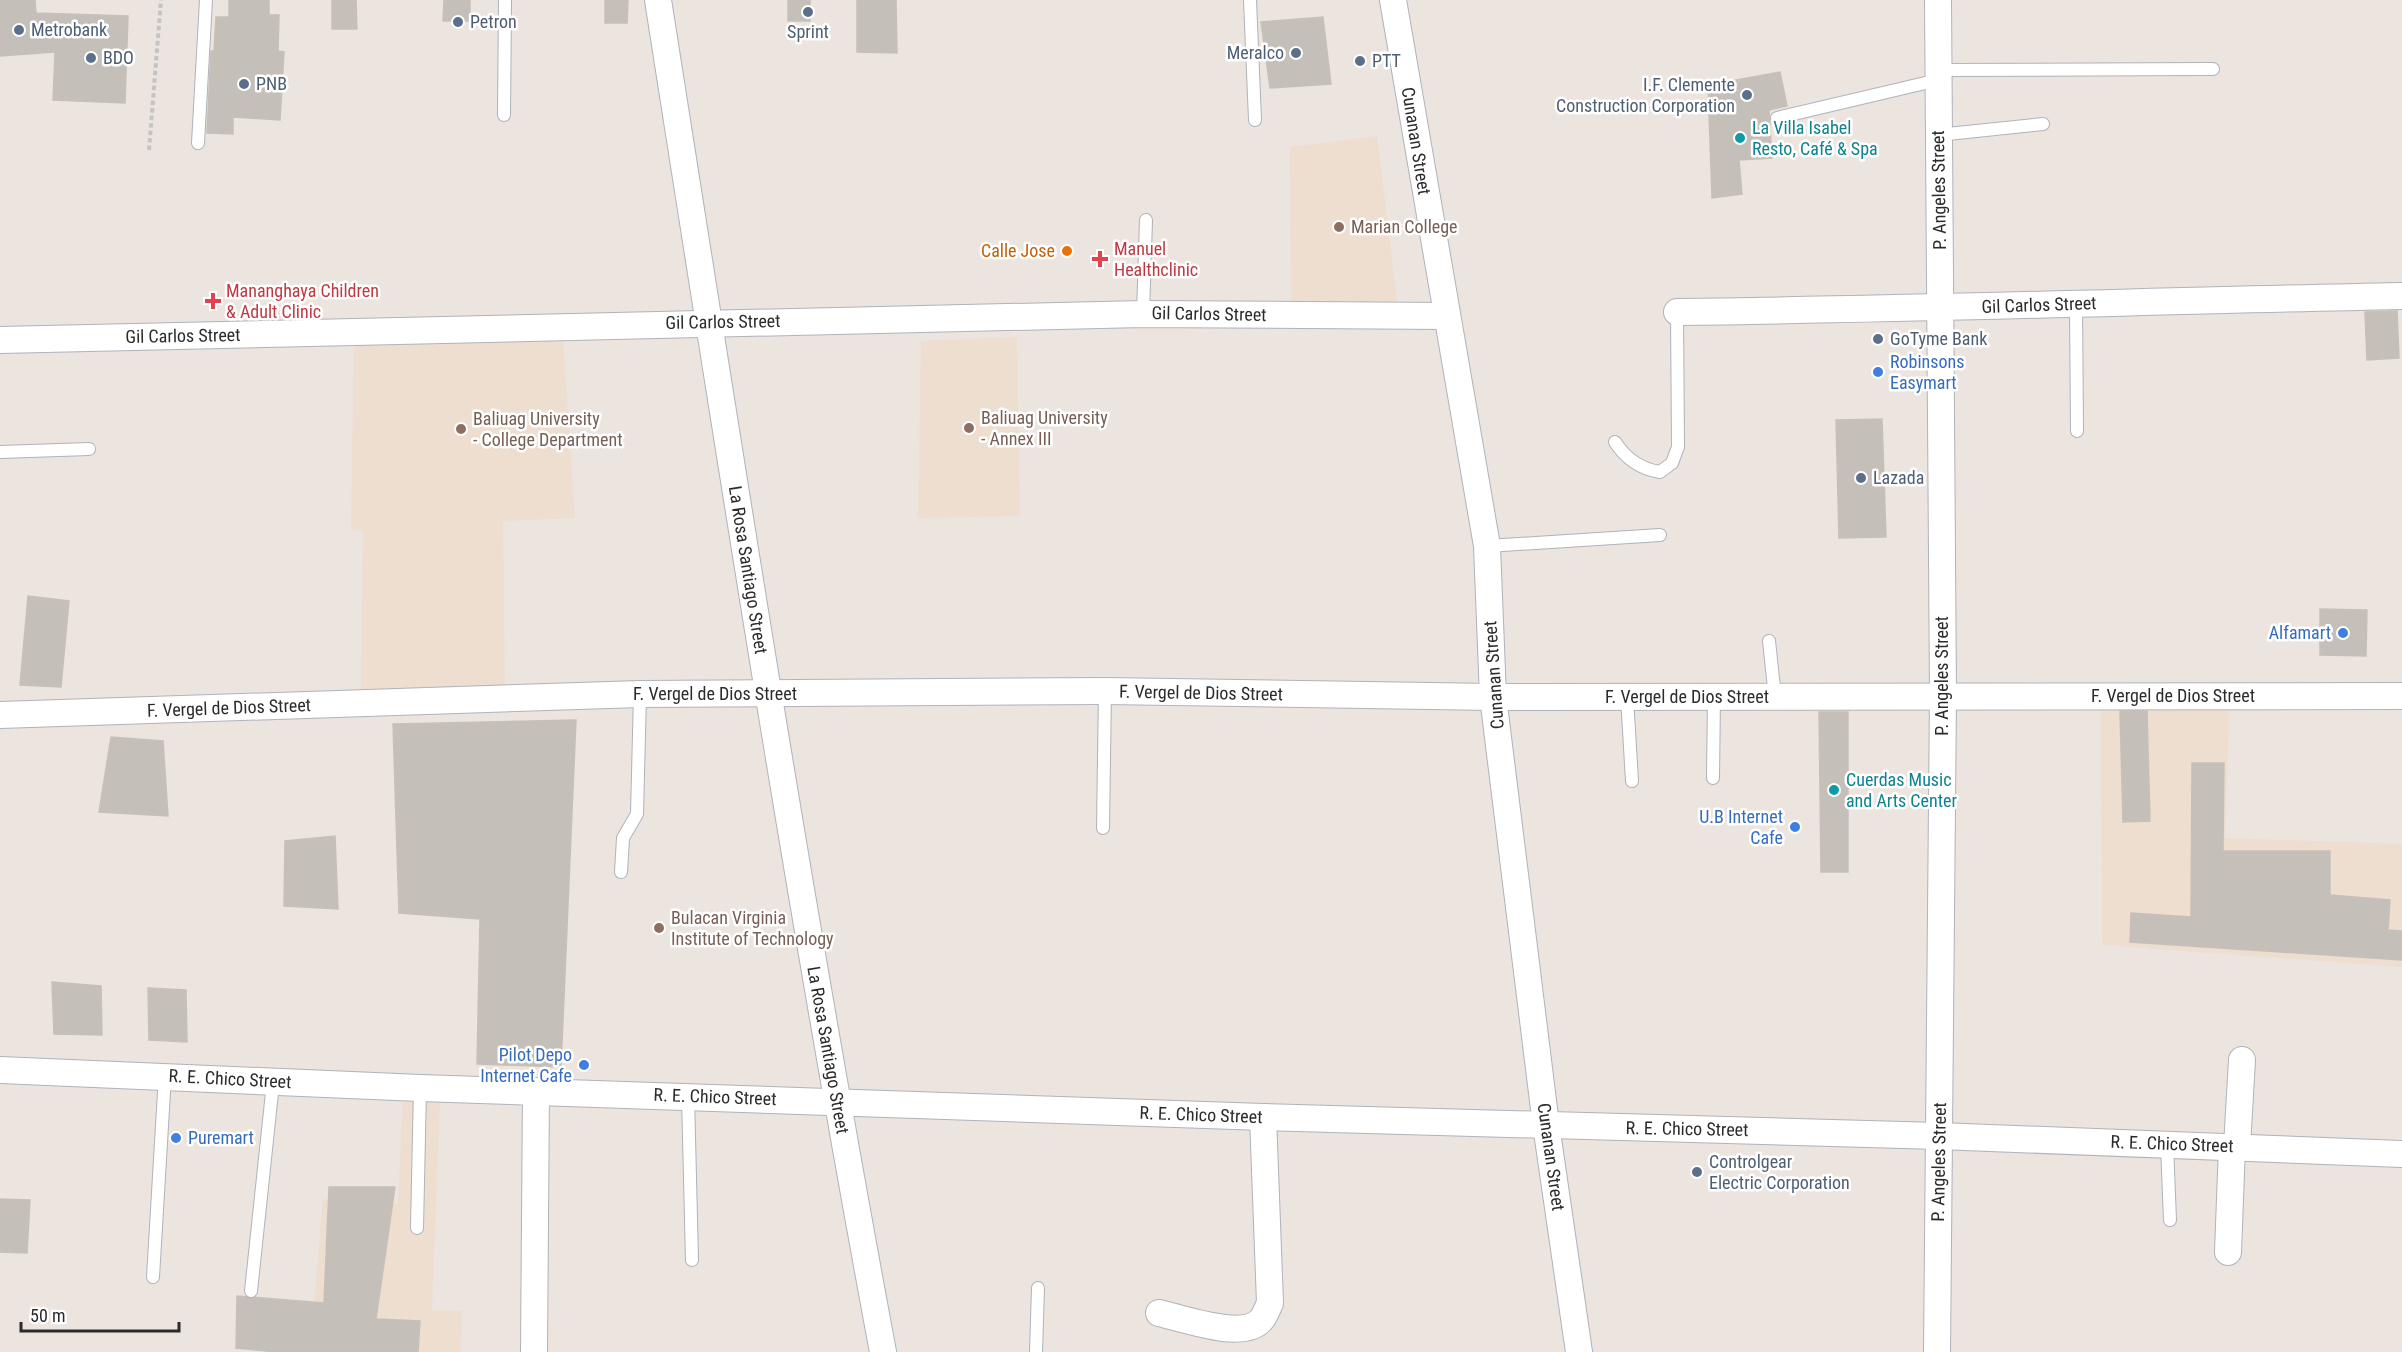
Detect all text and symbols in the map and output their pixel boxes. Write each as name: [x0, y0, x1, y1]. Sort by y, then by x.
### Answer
marker: Sprint: [801, 5, 815, 19]
place label: Petron: [470, 11, 517, 32]
marker: Petron: [451, 15, 465, 29]
place label: Metrobank: [31, 19, 107, 40]
place label: Sprint: [787, 21, 829, 42]
marker: Metrobank: [12, 23, 26, 37]
place label: Meralco: [1227, 42, 1284, 63]
marker: Meralco: [1289, 46, 1303, 60]
place label: BDO: [103, 47, 134, 68]
place label: PTT: [1372, 50, 1401, 71]
marker: BDO: [84, 51, 98, 65]
marker: PTT: [1353, 54, 1367, 68]
place label: PNB: [256, 73, 287, 94]
place label: I.F. Clemente Construction Corporation: [1556, 74, 1735, 116]
marker: PNB: [237, 77, 251, 91]
street label: Cunanan Street: [1398, 86, 1435, 196]
marker: I.F. Clemente Construction Corporation: [1740, 88, 1754, 102]
place label: La Villa Isabel Resto, Café & Spa: [1752, 117, 1878, 159]
street label: P. Angeles Street: [1927, 130, 1950, 250]
marker: La Villa Isabel Resto, Café & Spa: [1733, 131, 1747, 145]
place label: Marian College: [1351, 216, 1458, 237]
marker: Marian College: [1332, 220, 1346, 234]
place label: Manuel Healthclinic: [1114, 238, 1198, 280]
place label: Calle Jose: [981, 240, 1055, 261]
marker: Calle Jose: [1060, 244, 1074, 258]
marker: Manuel Healthclinic: [1091, 250, 1109, 268]
place label: Mananghaya Children & Adult Clinic: [226, 280, 379, 322]
marker: Mananghaya Children & Adult Clinic: [204, 292, 222, 310]
street label: Gil Carlos Street: [1981, 292, 2097, 317]
street label: Gil Carlos Street: [1151, 302, 1267, 325]
street label: Gil Carlos Street: [665, 310, 781, 333]
street label: Gil Carlos Street: [125, 324, 241, 347]
place label: GoTyme Bank: [1890, 328, 1987, 349]
marker: GoTyme Bank: [1871, 332, 1885, 346]
place label: Robinsons Easymart: [1890, 351, 1965, 393]
marker: Robinsons Easymart: [1871, 365, 1885, 379]
place label: Baliuag University - Annex III: [981, 407, 1108, 449]
place label: Baliuag University - College Department: [473, 408, 622, 450]
marker: Baliuag University - Annex III: [962, 421, 976, 435]
marker: Baliuag University - College Department: [454, 422, 468, 436]
place label: Lazada: [1873, 467, 1924, 488]
marker: Lazada: [1854, 471, 1868, 485]
street label: La Rosa Santiago Street: [725, 484, 772, 655]
street label: P. Angeles Street: [1931, 616, 1952, 736]
street label: Cunanan Street: [1479, 620, 1508, 730]
place label: Alfamart: [2269, 622, 2331, 643]
marker: Alfamart: [2336, 626, 2350, 640]
street label: F. Vergel de Dios Street: [1119, 681, 1283, 704]
street label: F. Vergel de Dios Street: [633, 683, 797, 704]
street label: F. Vergel de Dios Street: [2091, 685, 2255, 706]
street label: F. Vergel de Dios Street: [1605, 686, 1769, 707]
street label: F. Vergel de Dios Street: [147, 694, 311, 721]
place label: Cuerdas Music and Arts Center: [1846, 769, 1957, 811]
marker: Cuerdas Music and Arts Center: [1827, 783, 1841, 797]
place label: U.B Internet Cafe: [1699, 806, 1783, 848]
marker: U.B Internet Cafe: [1788, 820, 1802, 834]
place label: Bulacan Virginia Institute of Technology: [671, 907, 834, 949]
marker: Bulacan Virginia Institute of Technology: [652, 921, 666, 935]
street label: La Rosa Santiago Street: [803, 964, 854, 1135]
place label: Pilot Depo Internet Cafe: [480, 1044, 572, 1086]
marker: Pilot Depo Internet Cafe: [577, 1058, 591, 1072]
street label: R. E. Chico Street: [168, 1065, 292, 1092]
street label: R. E. Chico Street: [653, 1084, 777, 1109]
street label: R. E. Chico Street: [1139, 1102, 1263, 1127]
street label: Cunanan Street: [1534, 1102, 1569, 1212]
street label: P. Angeles Street: [1927, 1102, 1950, 1222]
street label: R. E. Chico Street: [1625, 1117, 1749, 1140]
place label: Puremart: [188, 1127, 254, 1148]
marker: Puremart: [169, 1131, 183, 1145]
street label: R. E. Chico Street: [2110, 1131, 2234, 1156]
place label: Controlgear Electric Corporation: [1709, 1151, 1850, 1193]
marker: Controlgear Electric Corporation: [1690, 1165, 1704, 1179]
scale bar: [21, 1295, 178, 1333]
text: 50 m: [30, 1305, 65, 1326]

